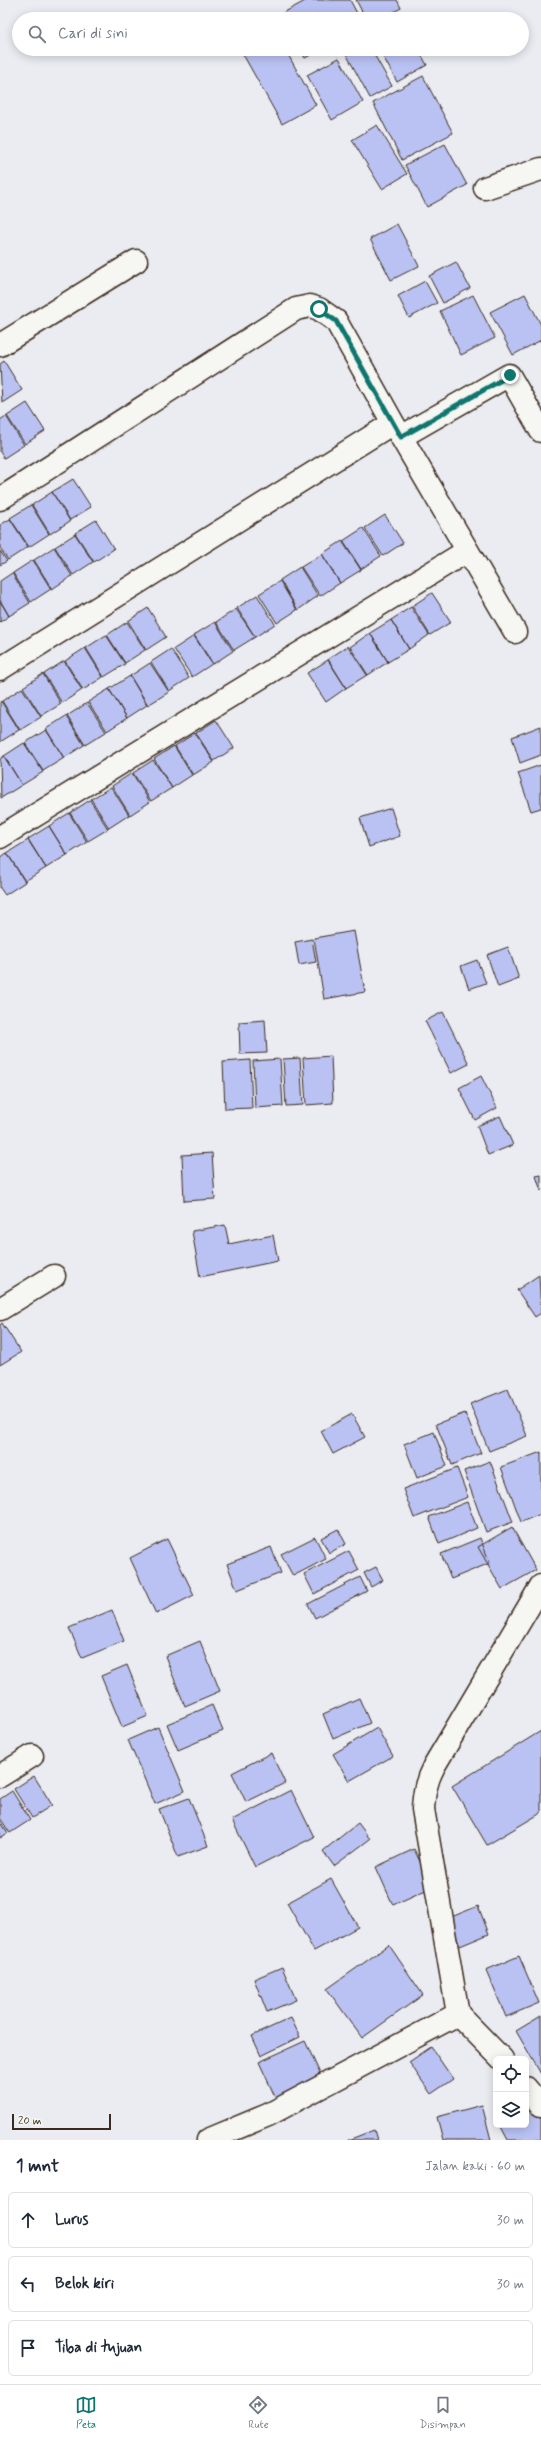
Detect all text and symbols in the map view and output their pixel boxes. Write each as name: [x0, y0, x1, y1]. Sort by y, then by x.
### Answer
search box: [12, 12, 529, 56]
icon: search: [26, 23, 48, 45]
text: Cari di sini: [58, 24, 128, 44]
route start: [310, 300, 328, 318]
route end: [501, 366, 519, 384]
map controls: [493, 2056, 529, 2128]
button: locate: [493, 2056, 529, 2092]
button: layers: [493, 2092, 529, 2128]
scale bar: [12, 2112, 111, 2131]
text: 20 m: [18, 2114, 41, 2128]
text: 1 mnt: [16, 2155, 59, 2177]
text: Jalan kaki · 60 m: [425, 2158, 525, 2175]
icon: ahead: [17, 2209, 39, 2231]
text: Lurus: [55, 2210, 88, 2230]
text: 30 m: [497, 2212, 524, 2229]
icon: left: [17, 2273, 39, 2295]
text: Belok kiri: [55, 2274, 114, 2294]
text: 30 m: [497, 2276, 524, 2293]
icon: arrive: [17, 2337, 39, 2359]
text: Tiba di tujuan: [55, 2338, 142, 2358]
tab: Peta: [75, 2394, 97, 2432]
tab: Rute: [247, 2394, 269, 2432]
tab: Disimpan: [420, 2394, 466, 2432]

